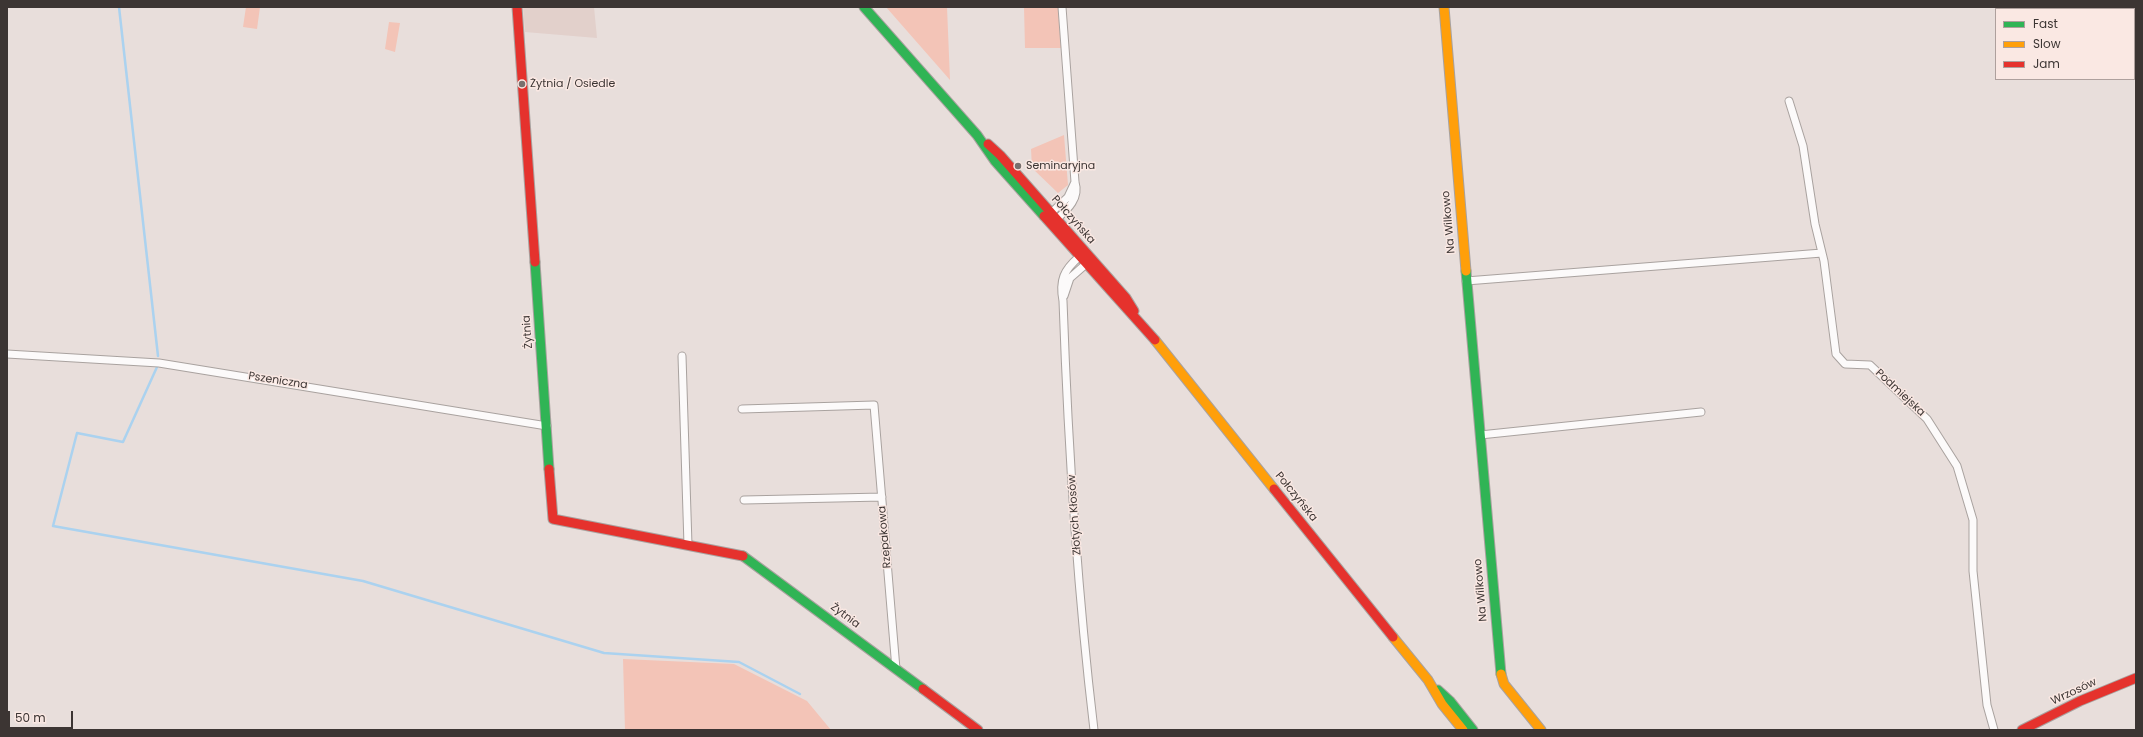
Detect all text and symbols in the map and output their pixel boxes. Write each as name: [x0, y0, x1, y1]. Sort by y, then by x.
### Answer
legend: [1995, 8, 2135, 80]
text: Fast: [2033, 15, 2058, 32]
text: Slow: [2033, 35, 2061, 52]
text: Jam: [2033, 55, 2060, 72]
place label: Żytnia / Osiedle: [530, 77, 615, 91]
marker: Żytnia / Osiedle: [517, 79, 527, 89]
place label: Seminaryjna: [1026, 159, 1095, 173]
marker: Seminaryjna: [1013, 161, 1023, 171]
street label: Na Wilkowo: [1440, 190, 1458, 254]
street label: Połczyńska: [1048, 193, 1098, 247]
street label: Żytnia: [520, 315, 536, 349]
street label: Podmiejska: [1872, 367, 1928, 419]
street label: Pszeniczna: [247, 370, 309, 392]
street label: Połczyńska: [1272, 470, 1320, 524]
street label: Złotych Kłosów: [1066, 474, 1084, 556]
street label: Rzepakowa: [876, 505, 894, 569]
street label: Na Wilkowo: [1472, 558, 1490, 622]
street label: Żytnia: [828, 601, 862, 631]
street label: Wrzosów: [2049, 676, 2099, 708]
scale bar: [10, 703, 75, 729]
text: 50 m: [15, 709, 46, 726]

